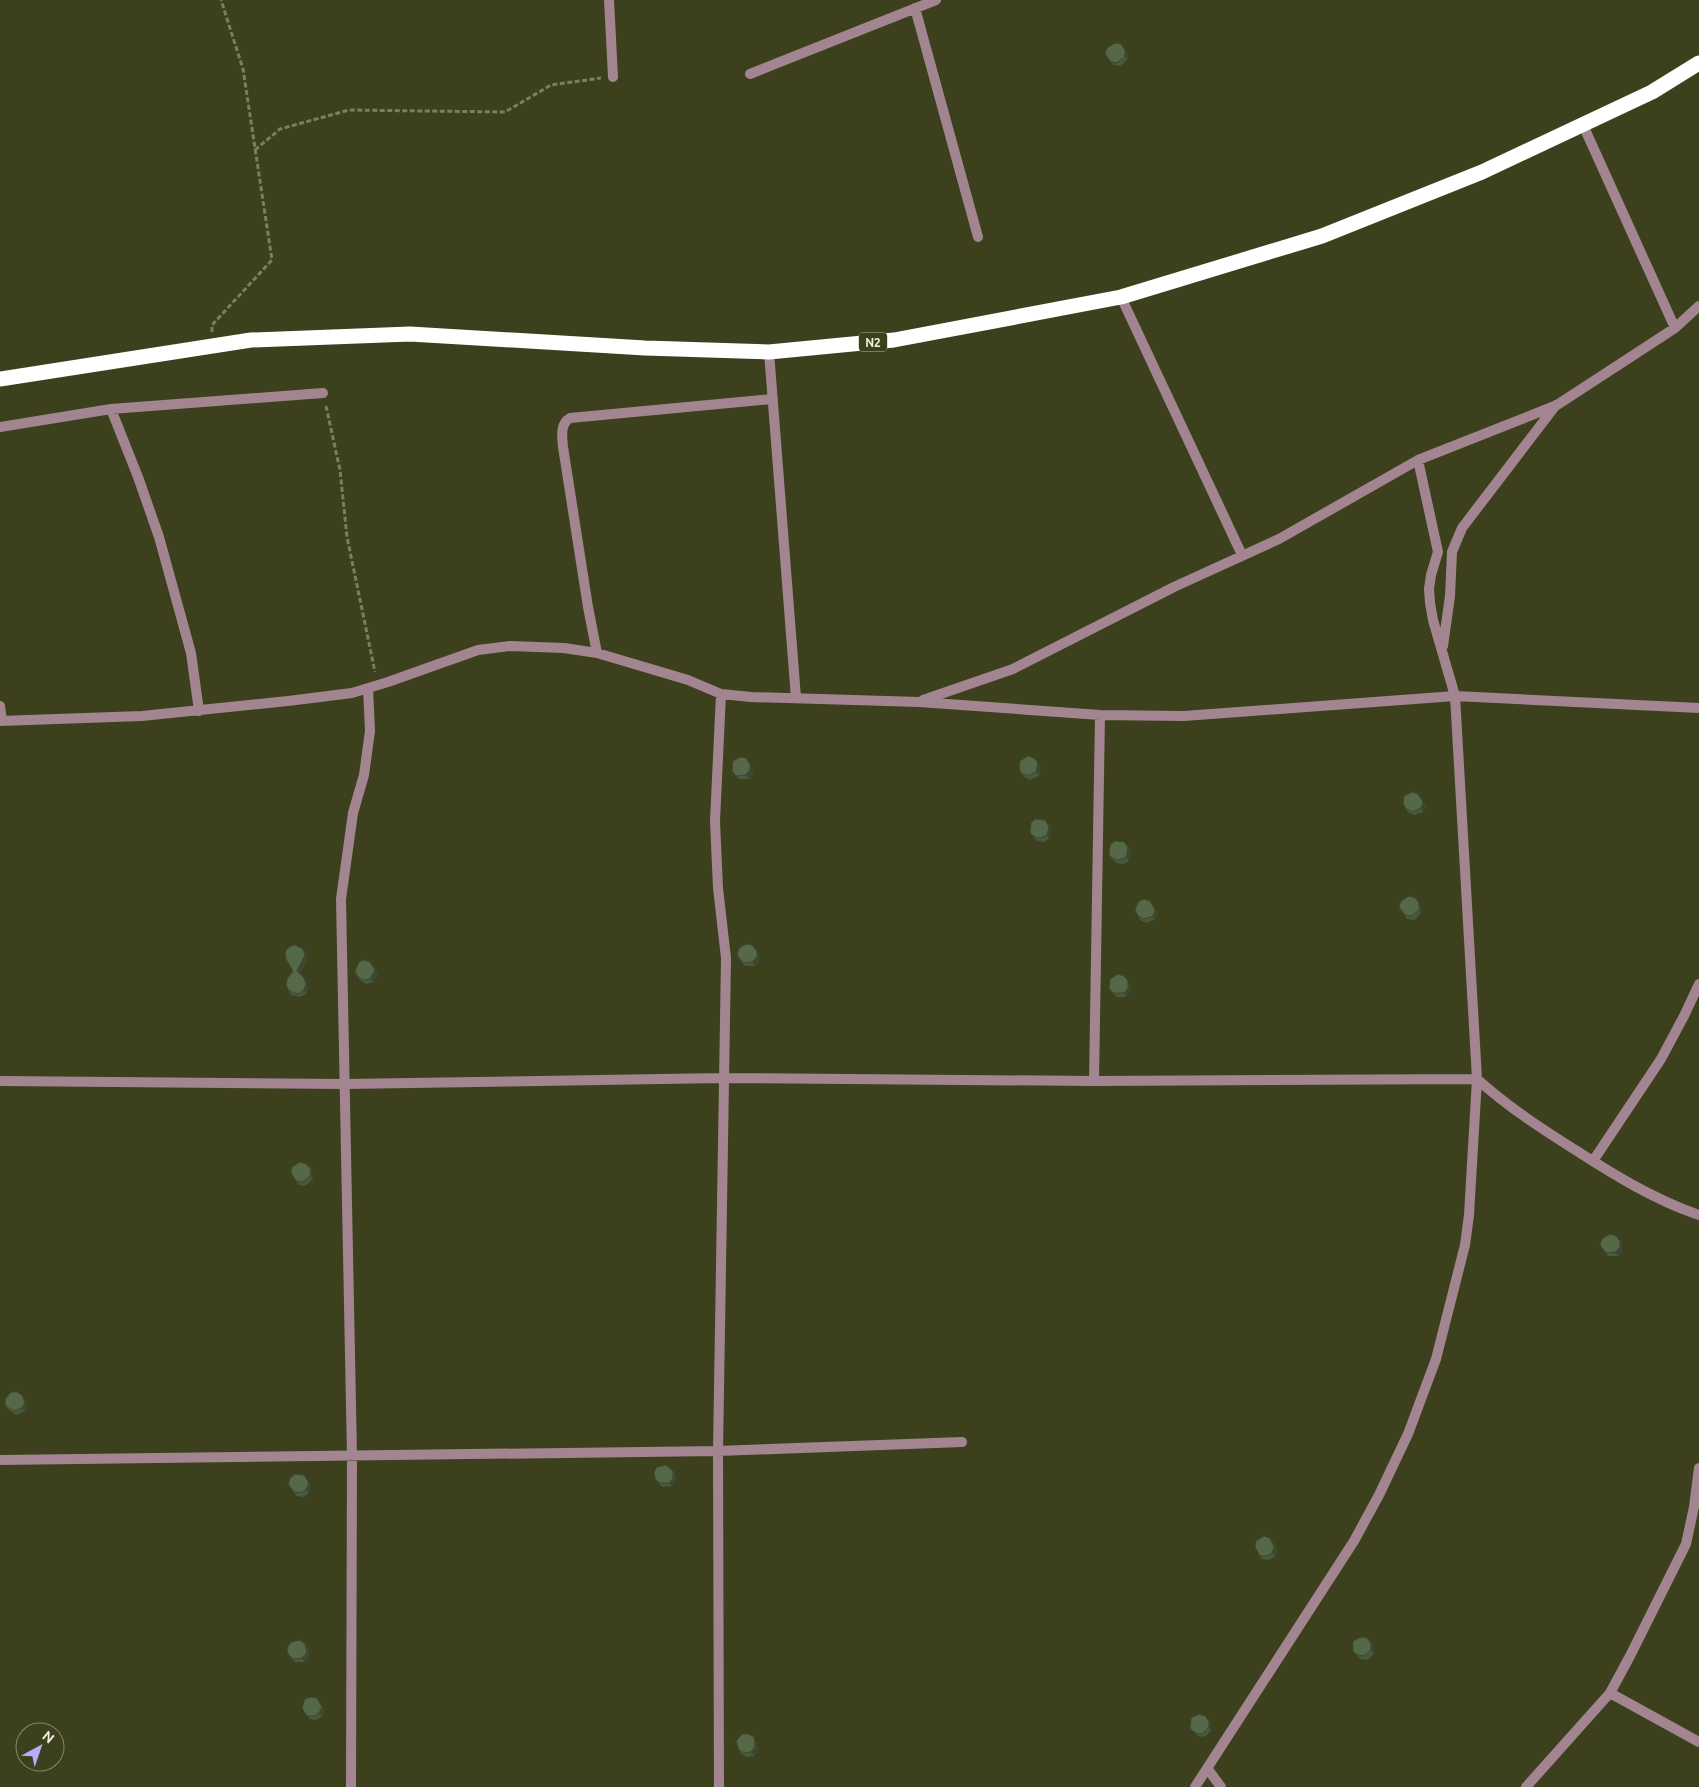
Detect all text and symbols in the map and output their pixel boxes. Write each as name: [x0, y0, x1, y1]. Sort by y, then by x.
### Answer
road number: N2: [859, 332, 887, 352]
north arrow: [15, 1722, 65, 1772]
text: N: [39, 1728, 58, 1747]

